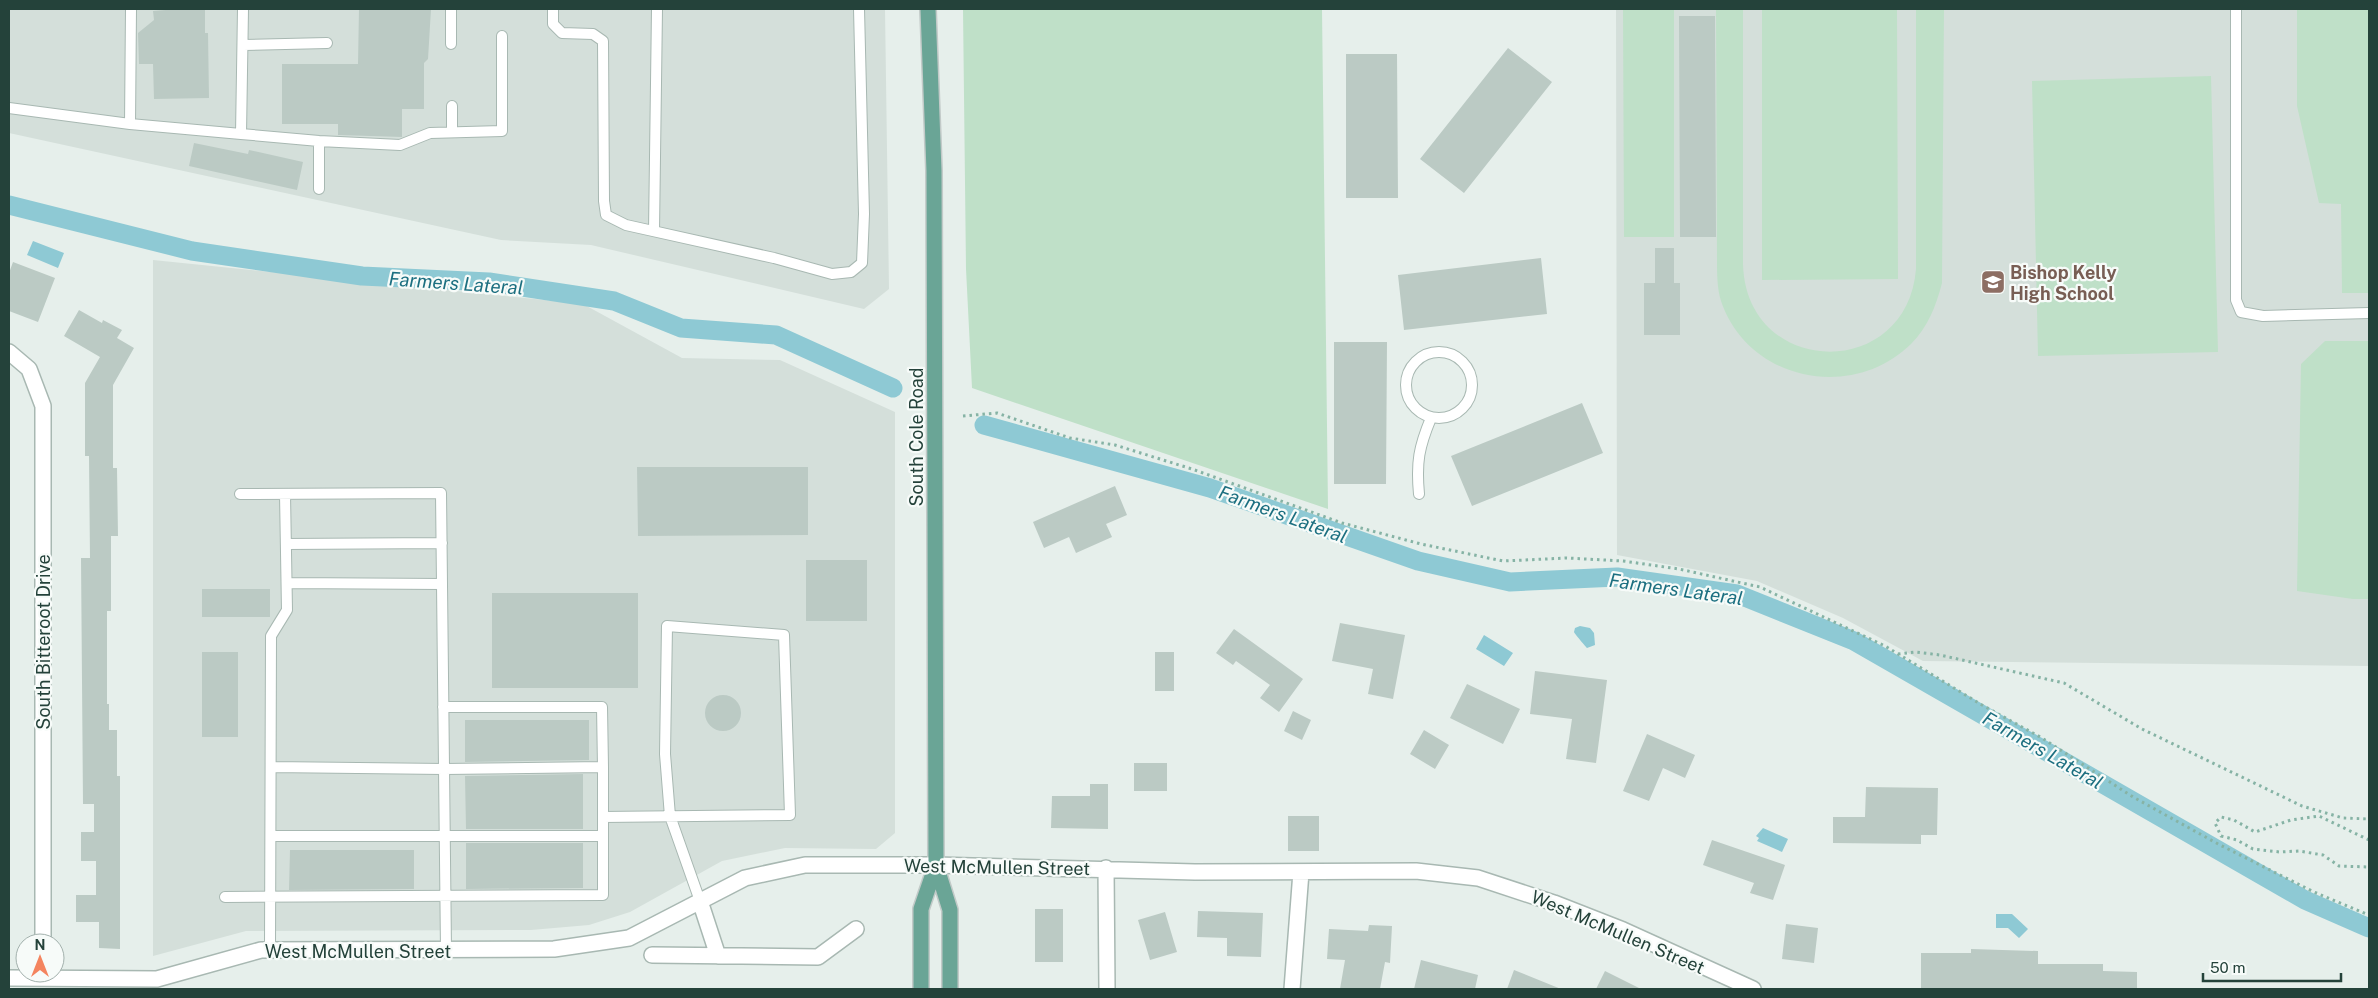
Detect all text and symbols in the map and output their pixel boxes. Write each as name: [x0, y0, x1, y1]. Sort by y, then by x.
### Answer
place label: Bishop Kelly High School: [2010, 262, 2117, 304]
water label: Farmers Lateral: [388, 267, 524, 299]
school or university icon: Bishop Kelly High School: [1980, 269, 2006, 295]
street label: South Cole Road: [906, 367, 927, 507]
water label: Farmers Lateral: [1216, 481, 1350, 547]
street label: South Bitteroot Drive: [33, 554, 54, 730]
water label: Farmers Lateral: [1608, 569, 1744, 609]
water label: Farmers Lateral: [1979, 707, 2107, 793]
street label: West McMullen Street: [904, 855, 1090, 879]
street label: West McMullen Street: [1528, 886, 1708, 978]
north arrow: [15, 933, 65, 983]
text: N: [35, 937, 45, 953]
street label: West McMullen Street: [265, 941, 451, 962]
scale bar: [2203, 950, 2340, 982]
text: 50 m: [2210, 959, 2245, 976]

